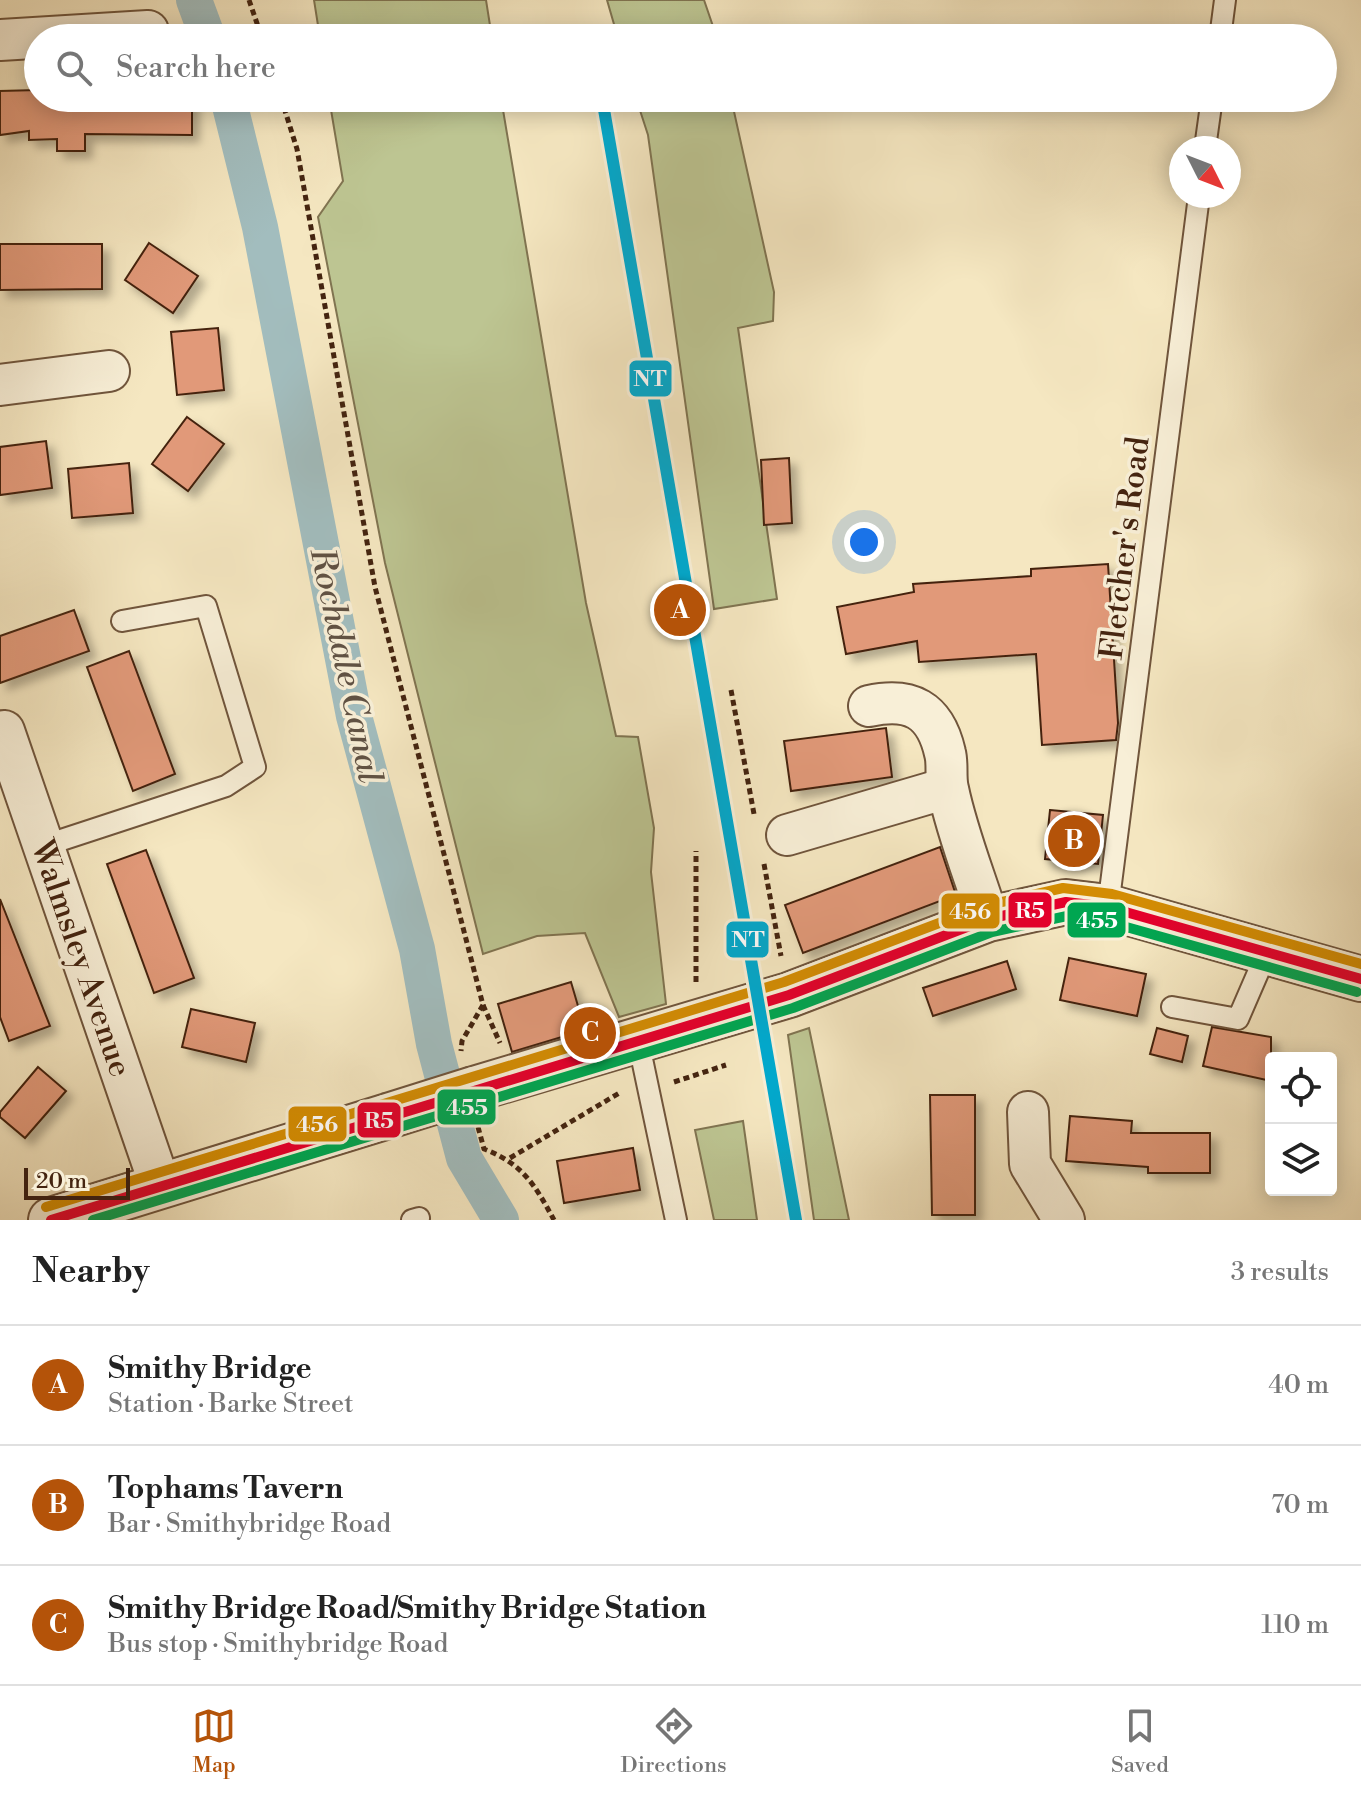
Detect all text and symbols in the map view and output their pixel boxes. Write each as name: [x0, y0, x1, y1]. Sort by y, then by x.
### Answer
search box: [24, 24, 1337, 112]
icon: search: [52, 46, 96, 90]
text: Search here: [116, 49, 276, 87]
north arrow: [1169, 136, 1241, 208]
line badge: NT: [628, 359, 673, 398]
text: NT: [633, 366, 667, 393]
street label: Fletcher's Road: [1091, 434, 1159, 662]
your location: [844, 522, 884, 562]
water label: Rochdale Canal: [299, 543, 390, 787]
pin: A: [654, 580, 706, 640]
pin: B: [1048, 811, 1100, 871]
street label: Walmsley Avenue: [21, 834, 140, 1082]
line badge: R5: [1007, 891, 1053, 929]
line badge: 456: [940, 892, 1001, 930]
text: R5: [1015, 898, 1045, 925]
text: 456: [949, 899, 991, 926]
line badge: 455: [1066, 901, 1127, 939]
text: 455: [1076, 908, 1118, 935]
line badge: NT: [725, 920, 770, 959]
text: NT: [731, 927, 765, 954]
pin: C: [564, 1003, 616, 1063]
map controls: [1265, 1052, 1337, 1196]
button: locate: [1265, 1052, 1337, 1124]
line badge: 455: [436, 1088, 497, 1126]
text: 455: [446, 1095, 488, 1122]
line badge: R5: [356, 1101, 402, 1139]
line badge: 456: [287, 1105, 348, 1143]
text: R5: [364, 1108, 394, 1135]
text: 456: [296, 1112, 338, 1139]
button: layers: [1265, 1124, 1337, 1196]
scale bar: [24, 1164, 130, 1200]
text: 20 m: [36, 1168, 87, 1195]
text: Nearby: [32, 1251, 150, 1293]
text: 3 results: [1231, 1256, 1329, 1288]
text: Smithy Bridge: [108, 1350, 312, 1388]
text: A: [49, 1369, 67, 1401]
text: 40 m: [1268, 1369, 1329, 1401]
text: Station · Barke Street: [108, 1388, 353, 1420]
text: Tophams Tavern: [108, 1470, 343, 1508]
text: B: [48, 1489, 68, 1521]
text: 70 m: [1271, 1489, 1329, 1521]
text: Bar · Smithybridge Road: [108, 1508, 391, 1540]
text: Smithy Bridge Road/Smithy Bridge Station: [108, 1590, 706, 1628]
text: C: [49, 1609, 67, 1641]
text: 110 m: [1261, 1609, 1329, 1641]
text: Bus stop · Smithybridge Road: [108, 1628, 448, 1660]
tab: Map: [192, 1704, 236, 1779]
tab: Directions: [621, 1704, 727, 1779]
tab: Saved: [1111, 1704, 1169, 1779]

